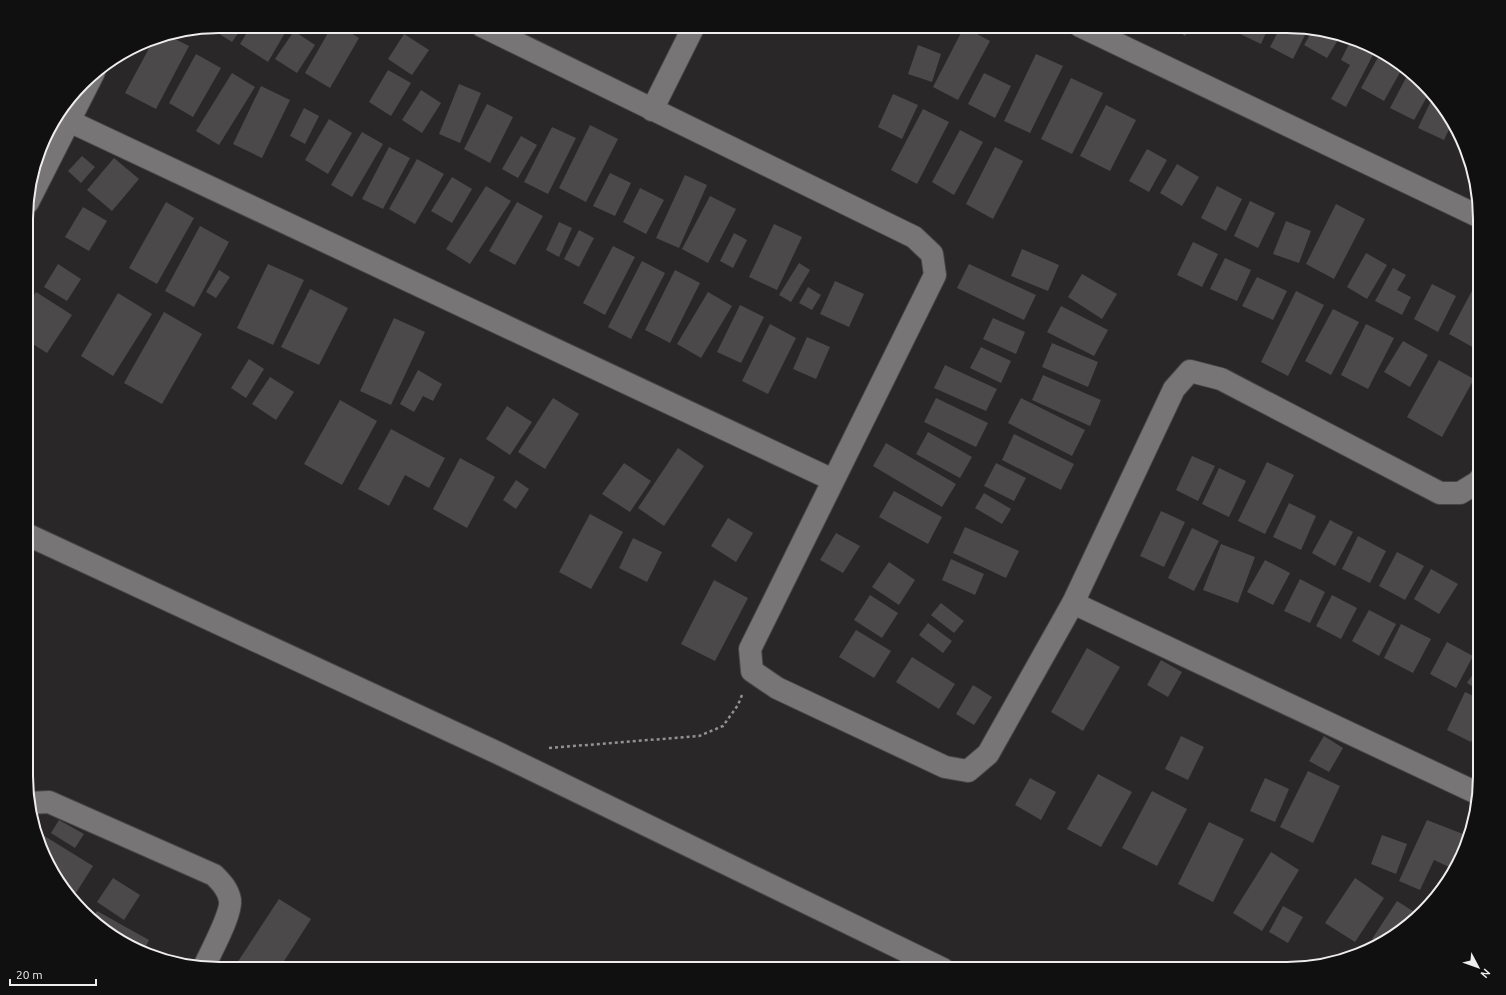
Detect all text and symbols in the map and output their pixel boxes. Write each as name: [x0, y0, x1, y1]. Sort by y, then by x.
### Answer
north arrow: [1458, 947, 1498, 987]
scale bar: [10, 961, 96, 987]
text: N: [1478, 967, 1493, 981]
text: 20 m: [16, 968, 43, 981]

